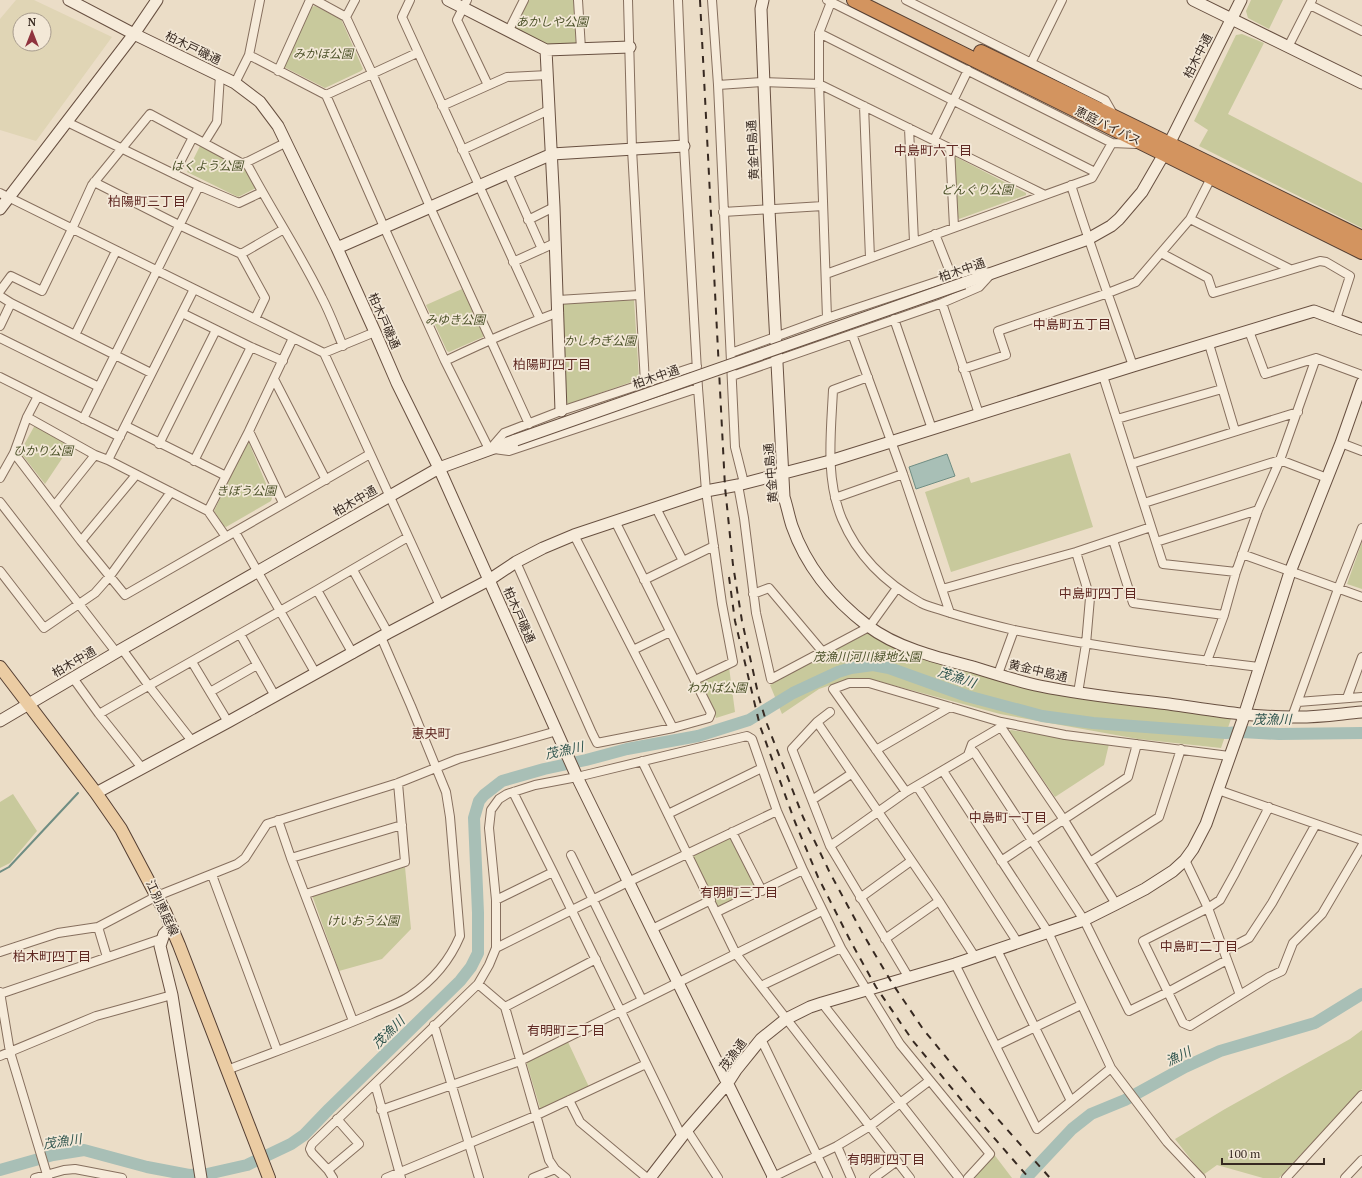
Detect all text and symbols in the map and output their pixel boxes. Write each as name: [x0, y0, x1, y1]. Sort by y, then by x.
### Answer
north arrow: [12, 12, 52, 52]
park label: あかしや公園: [516, 14, 590, 29]
text: N: [28, 15, 37, 29]
street label: 柏木戸磯通: [163, 28, 223, 67]
street label: 柏木中通: [1180, 31, 1215, 81]
park label: みかほ公園: [293, 46, 355, 61]
street label: 恵庭バイパス: [1073, 103, 1144, 148]
street label: 黄金中島通: [743, 120, 762, 180]
district label: 中島町六丁目: [894, 141, 972, 159]
park label: はくよう公園: [171, 158, 245, 173]
park label: どんぐり公園: [941, 182, 1015, 197]
district label: 柏陽町三丁目: [108, 192, 186, 210]
street label: 柏木中通: [937, 255, 987, 284]
street label: 柏木戸磯通: [365, 290, 404, 351]
park label: みゆき公園: [425, 312, 487, 327]
district label: 中島町五丁目: [1033, 315, 1111, 333]
park label: かしわぎ公園: [564, 333, 638, 348]
district label: 柏陽町四丁目: [513, 355, 591, 373]
street label: 柏木中通: [631, 362, 681, 391]
street label: 黄金中島通: [760, 442, 781, 504]
park label: ひかり公園: [13, 443, 75, 458]
street label: 柏木中通: [330, 482, 379, 519]
park label: きぼう公園: [216, 483, 278, 498]
street label: 柏木戸磯通: [500, 584, 539, 645]
district label: 中島町四丁目: [1059, 584, 1137, 602]
street label: 柏木中通: [49, 643, 98, 680]
park label: 茂漁川河川緑地公園: [813, 649, 923, 664]
street label: 黄金中島通: [1007, 656, 1069, 685]
water label: 茂漁川: [936, 662, 980, 693]
park label: わかば公園: [687, 680, 749, 695]
water label: 茂漁川: [1252, 710, 1293, 728]
district label: 恵央町: [411, 724, 451, 742]
water label: 茂漁川: [543, 737, 587, 763]
district label: 中島町一丁目: [969, 808, 1047, 826]
street label: 江別恵庭線: [143, 877, 182, 938]
district label: 有明町三丁目: [700, 883, 778, 901]
park label: けいおう公園: [327, 913, 401, 928]
district label: 中島町二丁目: [1160, 937, 1238, 955]
district label: 柏木町四丁目: [13, 947, 91, 965]
water label: 茂漁川: [368, 1010, 410, 1052]
district label: 有明町二丁目: [527, 1021, 605, 1039]
street label: 茂漁通: [716, 1036, 749, 1074]
water label: 漁川: [1162, 1041, 1195, 1070]
water label: 茂漁川: [41, 1129, 85, 1153]
scale bar: [1222, 1140, 1324, 1166]
text: 100 m: [1228, 1146, 1261, 1161]
district label: 有明町四丁目: [847, 1150, 925, 1168]

